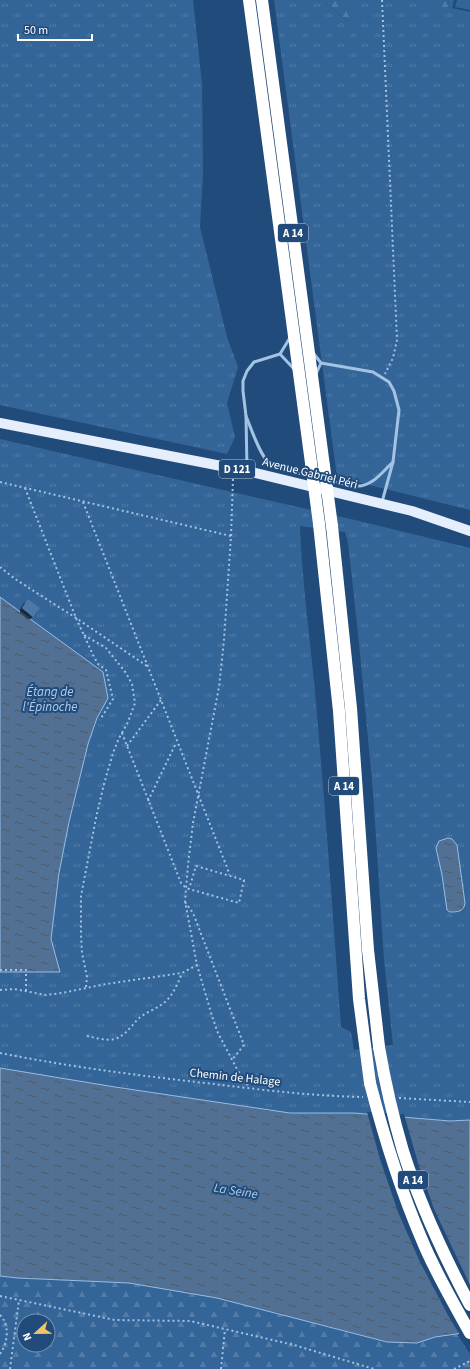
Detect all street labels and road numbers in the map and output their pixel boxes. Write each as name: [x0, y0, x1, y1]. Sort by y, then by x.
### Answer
road number: A 14: [278, 224, 308, 242]
street label: Avenue Gabriel Péri: [260, 453, 359, 494]
road number: D 121: [219, 460, 255, 478]
road number: A 14: [329, 777, 359, 795]
street label: Chemin de Halage: [189, 1064, 281, 1091]
road number: A 14: [398, 1171, 428, 1189]

